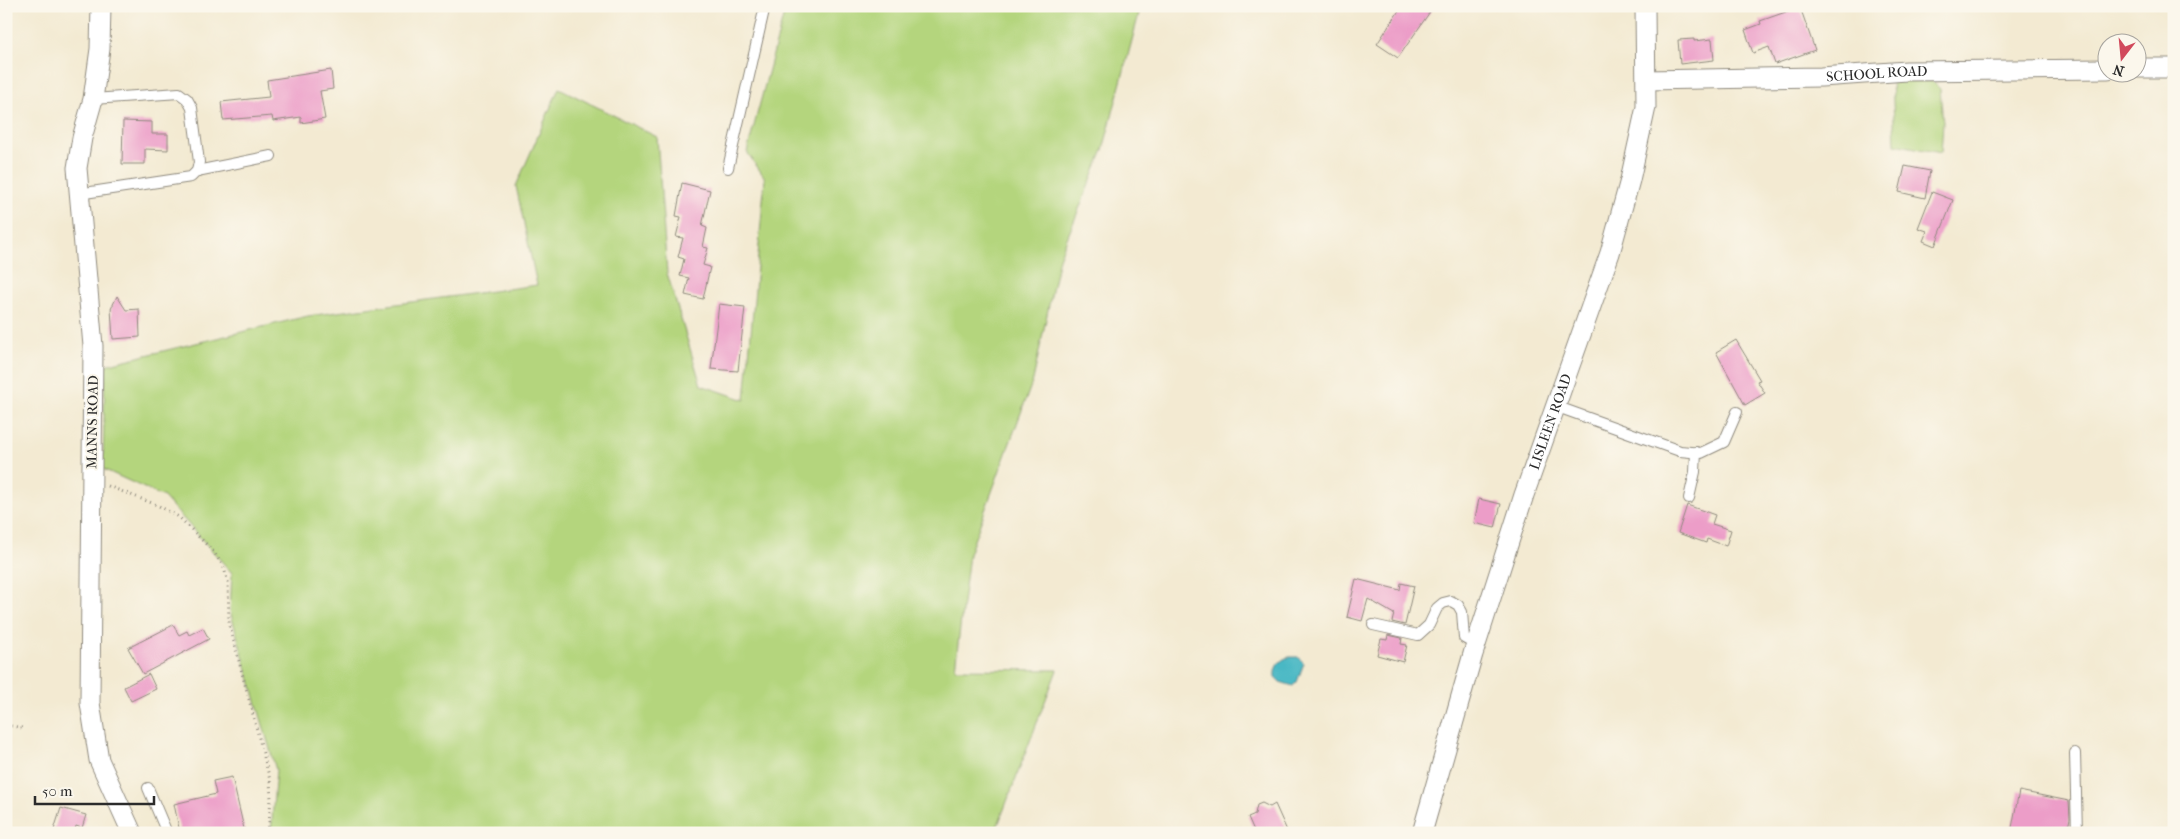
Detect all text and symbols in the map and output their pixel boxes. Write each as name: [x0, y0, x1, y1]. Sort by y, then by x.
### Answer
north arrow: [2098, 32, 2148, 82]
text: N: [2111, 60, 2126, 80]
street label: SCHOOL ROAD: [1826, 63, 1928, 86]
street label: LISLEEN ROAD: [1526, 371, 1576, 472]
street label: MANNS ROAD: [83, 375, 102, 469]
scale bar: [35, 774, 154, 806]
text: 50 m: [42, 782, 73, 800]

